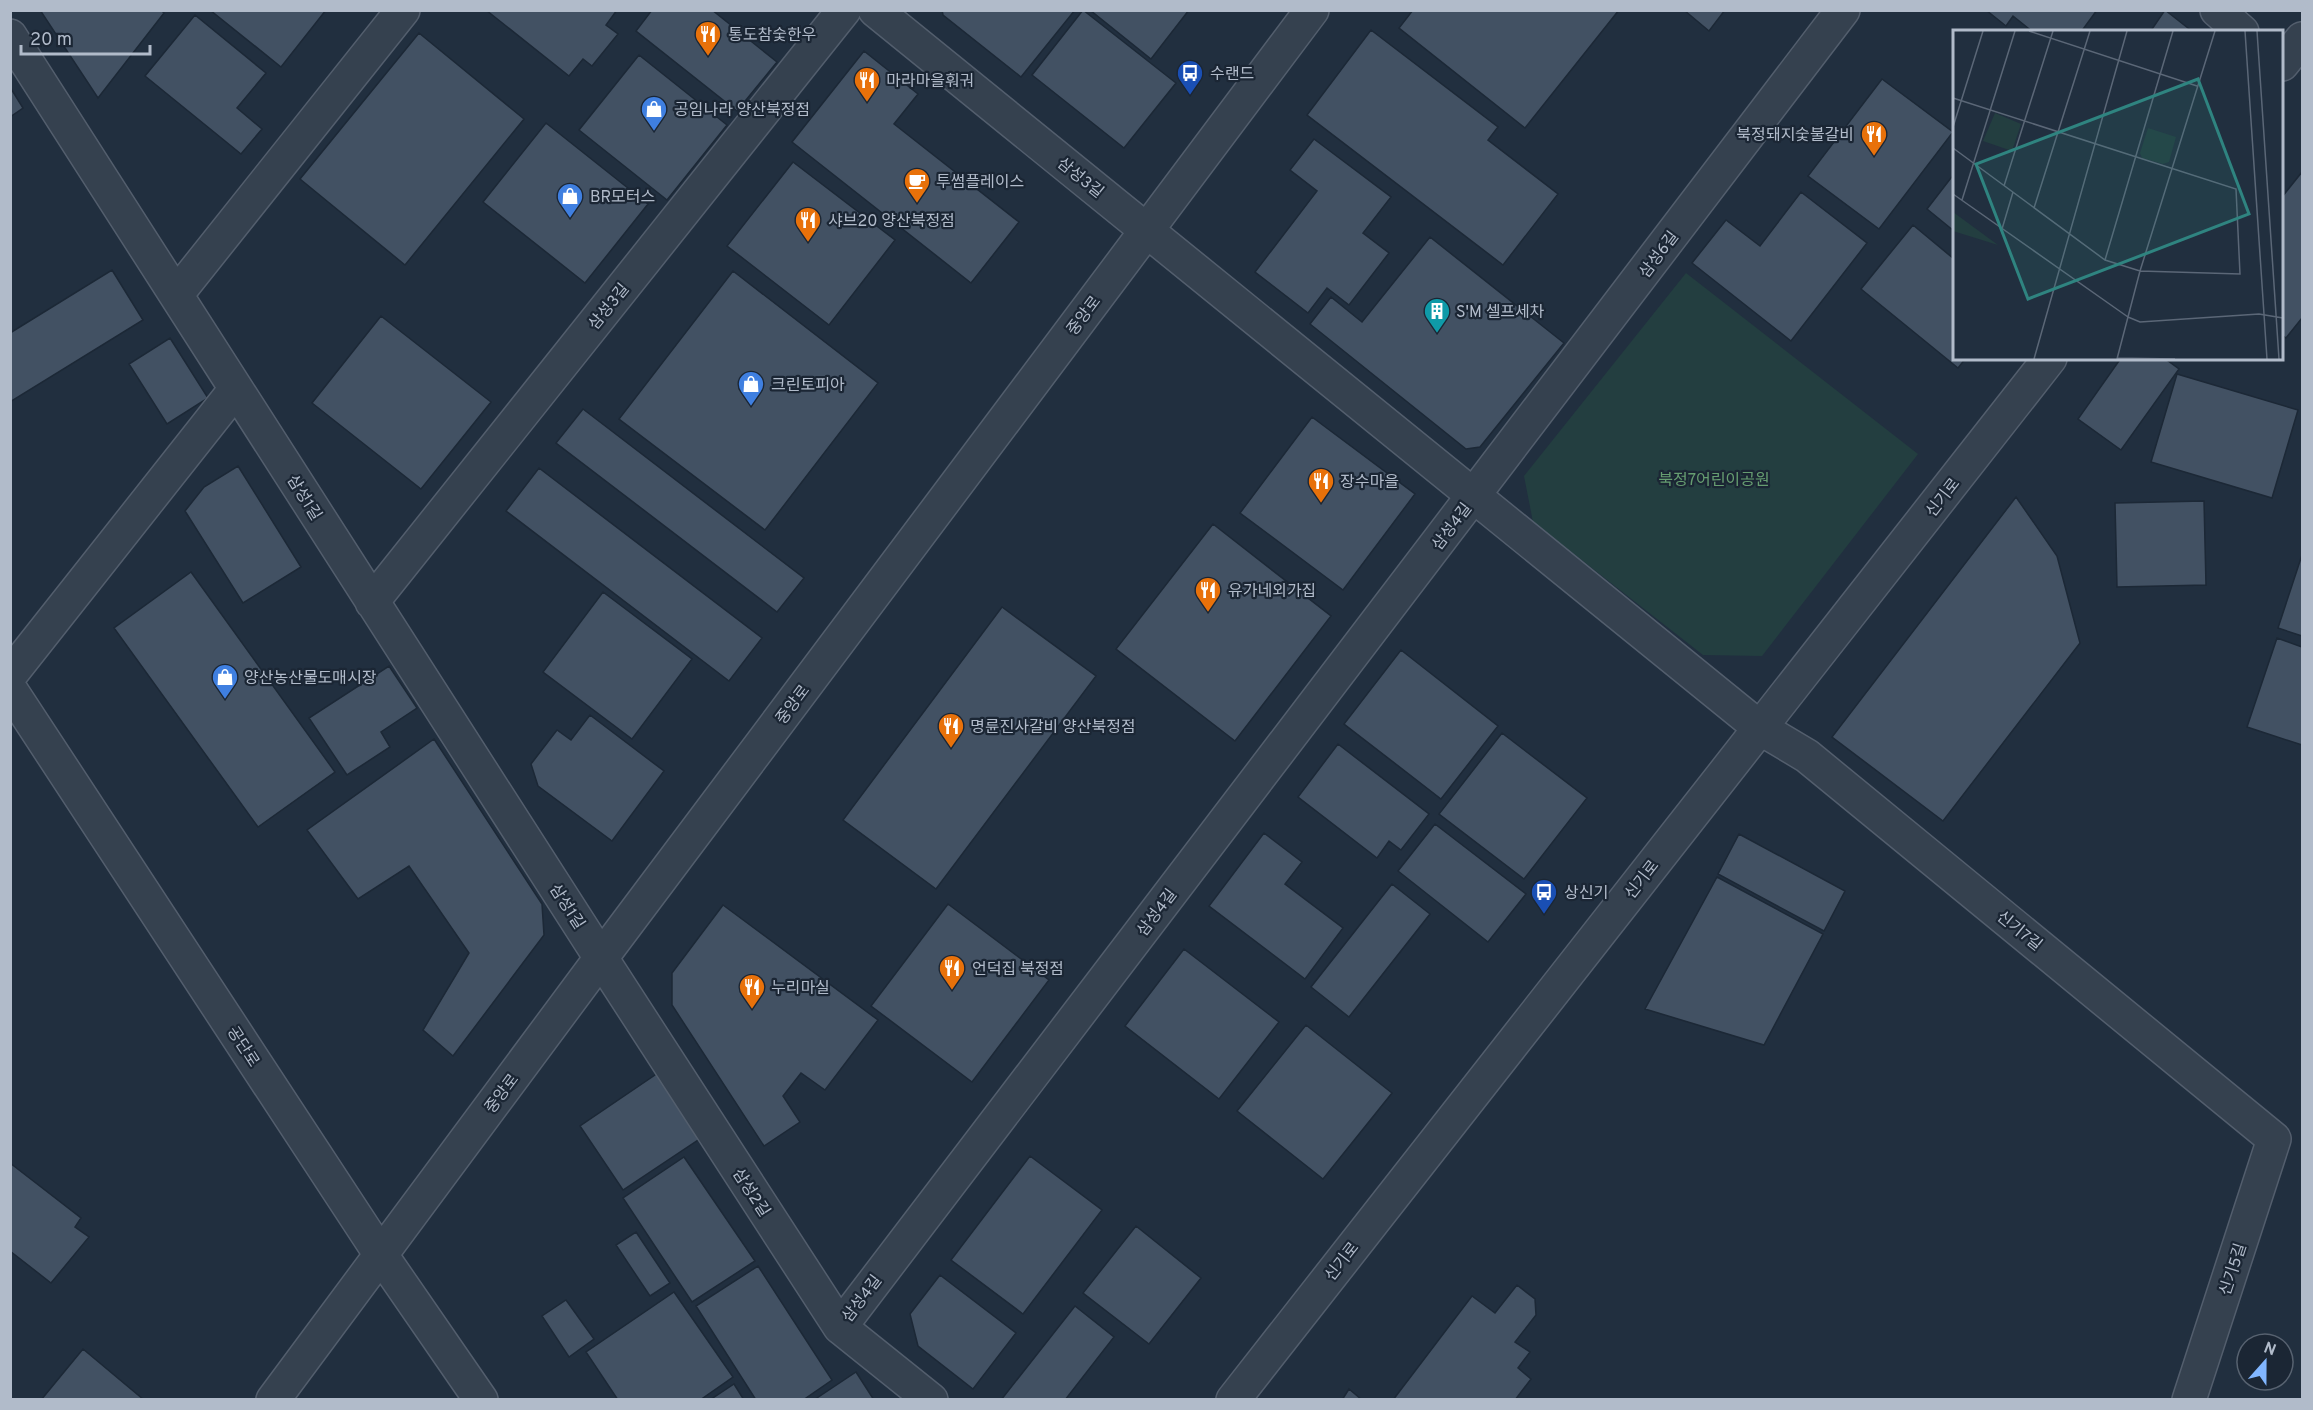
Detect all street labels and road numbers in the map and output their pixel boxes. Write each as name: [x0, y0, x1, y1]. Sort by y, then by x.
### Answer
street label: 삼성3길: [1053, 154, 1107, 203]
street label: 삼성6길: [1635, 228, 1684, 283]
street label: 삼성3길: [585, 280, 634, 334]
street label: 중앙로: [1063, 292, 1106, 340]
street label: 삼성1길: [282, 471, 325, 525]
street label: 신기로: [1922, 474, 1965, 522]
street label: 삼성4길: [1428, 500, 1477, 555]
street label: 중앙로: [772, 681, 815, 729]
street label: 신기로: [1621, 856, 1664, 904]
street label: 삼성1길: [544, 881, 588, 934]
street label: 삼성4길: [1133, 886, 1182, 941]
street label: 신기7길: [1992, 907, 2045, 956]
street label: 공단로: [222, 1023, 263, 1071]
street label: 중앙로: [481, 1070, 524, 1118]
street label: 삼성2길: [727, 1165, 773, 1221]
street label: 신기로: [1321, 1238, 1364, 1286]
street label: 신기5길: [2216, 1241, 2252, 1298]
street label: 삼성4길: [838, 1272, 887, 1327]

